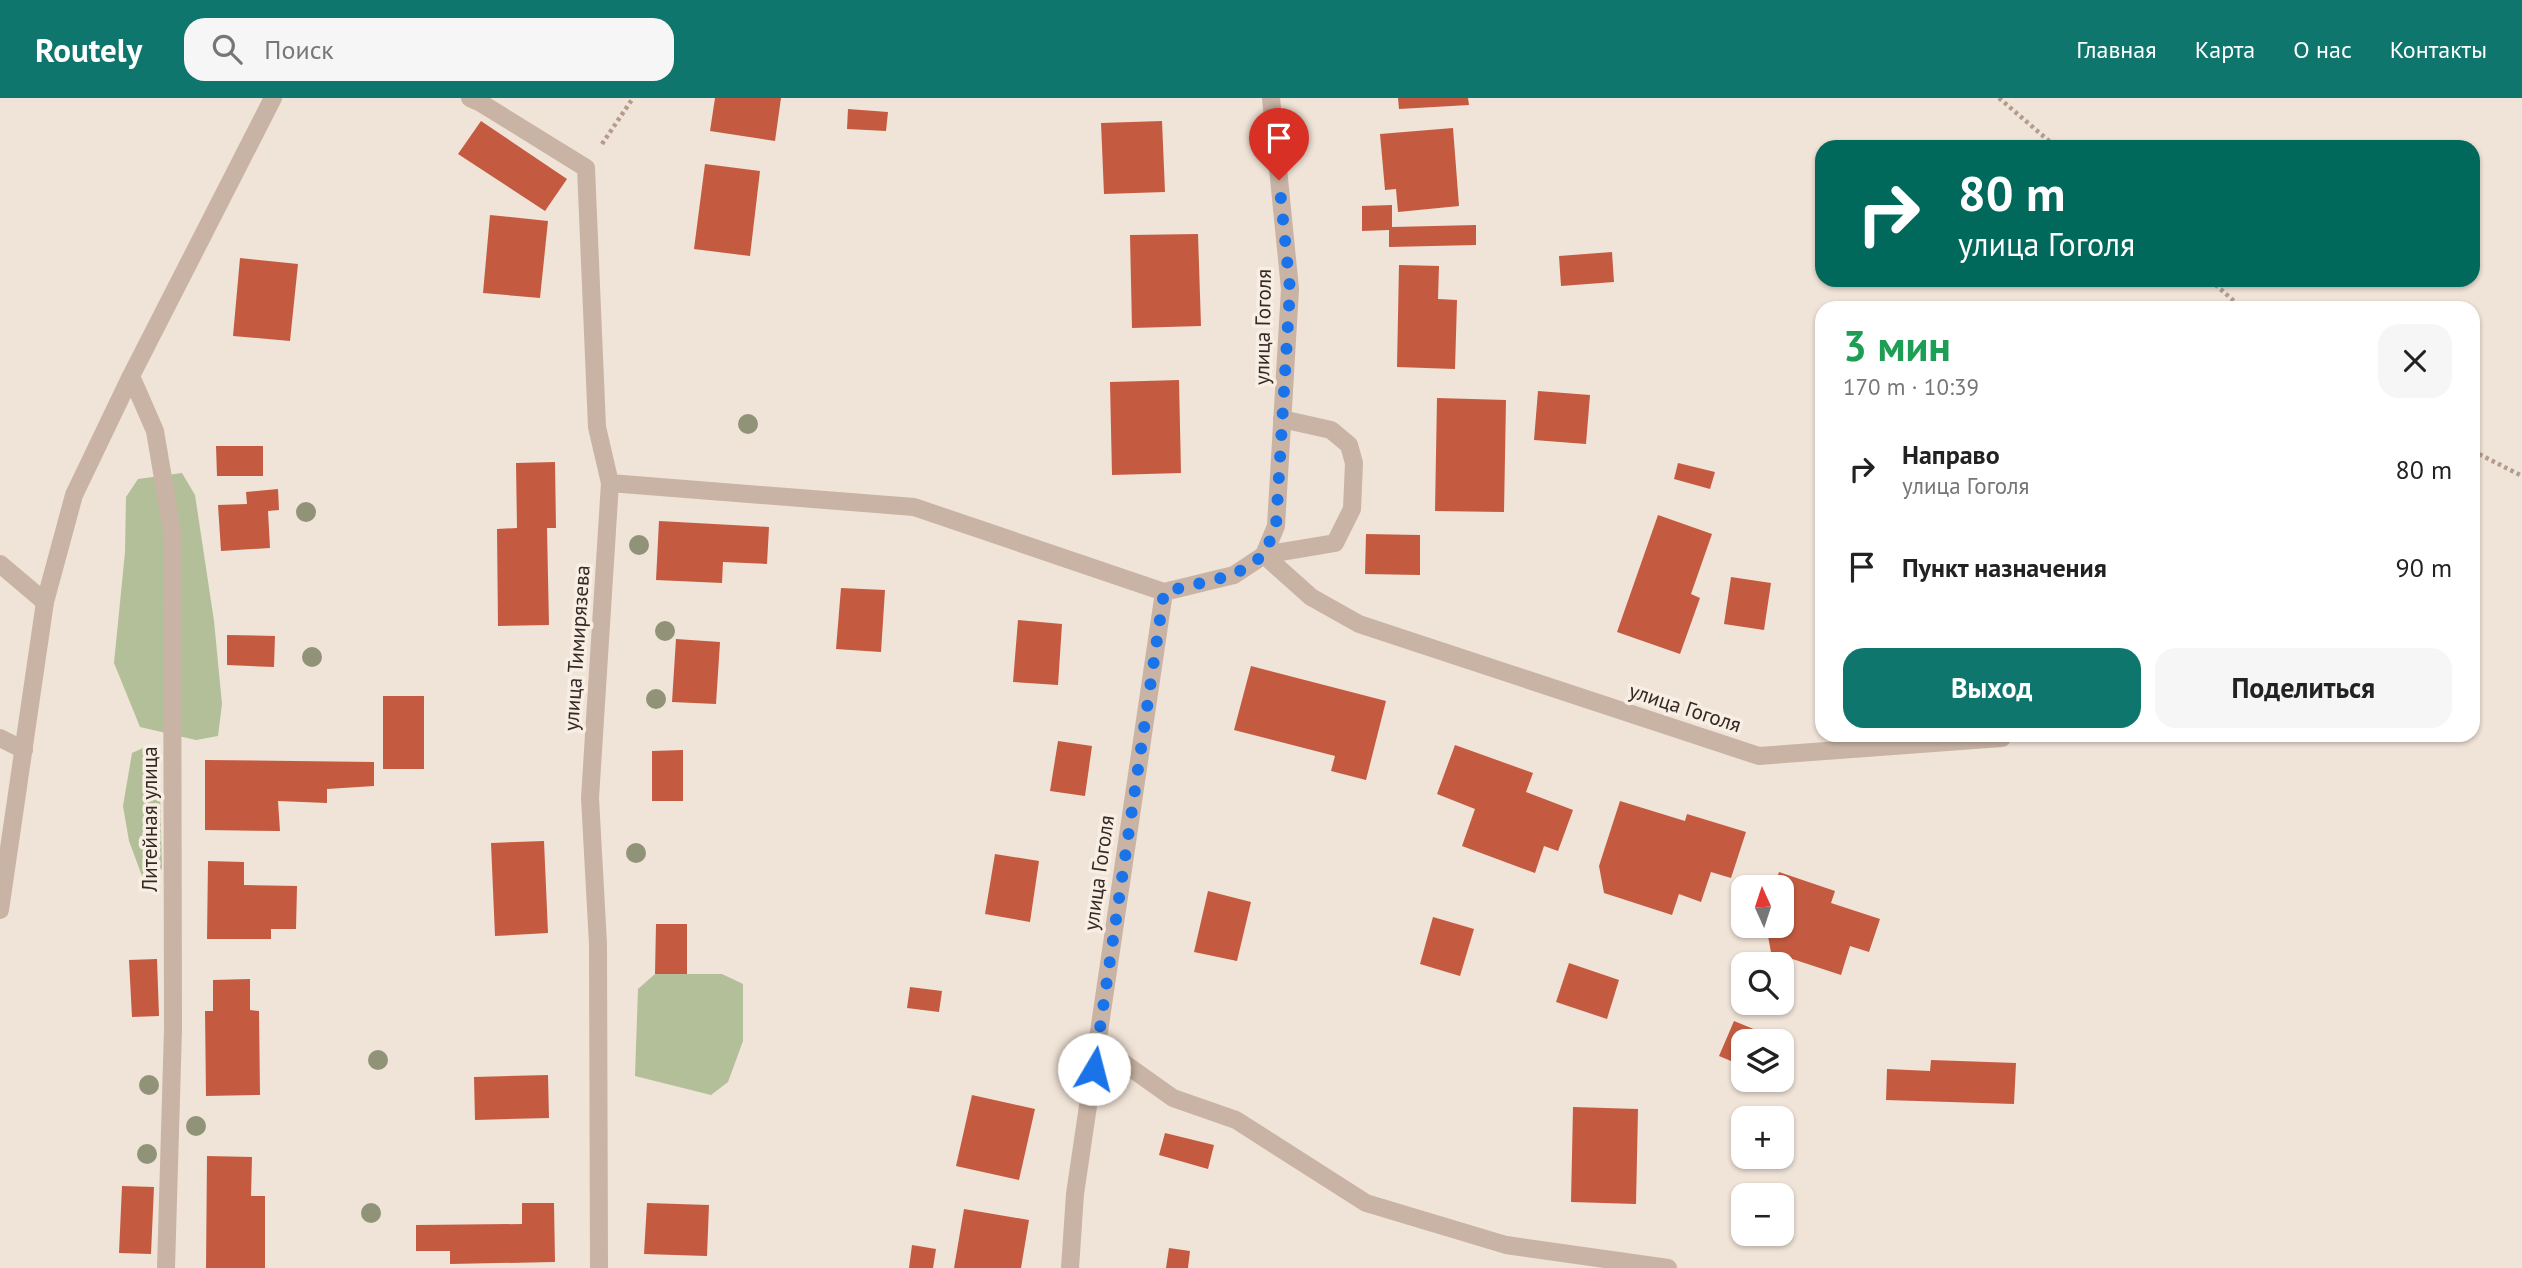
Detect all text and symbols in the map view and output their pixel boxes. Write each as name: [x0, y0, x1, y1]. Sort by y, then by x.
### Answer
search box: [184, 18, 674, 81]
text: Routely: [35, 28, 142, 71]
icon: search: [208, 30, 246, 68]
text: Поиск: [264, 33, 334, 66]
text: Главная: [2076, 34, 2157, 65]
text: Карта: [2195, 34, 2255, 65]
text: О нас: [2293, 34, 2352, 65]
text: Контакты: [2390, 34, 2487, 65]
pin: [1249, 108, 1309, 180]
icon: arrive: [1260, 119, 1298, 157]
text: 80 m: [1958, 161, 2065, 225]
icon: right: [1843, 168, 1934, 259]
text: улица Гоголя: [1958, 223, 2135, 265]
street label: улица Гоголя: [1248, 269, 1277, 385]
text: 3 мин: [1843, 318, 1951, 373]
button: close: [2378, 324, 2452, 398]
text: 170 m · 10:39: [1843, 372, 1979, 401]
text: Направо: [1902, 438, 2000, 471]
icon: right: [1843, 450, 1881, 488]
text: 80 m: [2396, 453, 2452, 486]
text: улица Гоголя: [1902, 471, 2029, 500]
icon: arrive: [1843, 548, 1881, 586]
text: Пункт назначения: [1902, 551, 2107, 584]
text: 90 m: [2396, 551, 2452, 584]
street label: улица Тимирязева: [557, 564, 596, 732]
button: Выход: [1843, 648, 2141, 728]
button: Поделиться: [2155, 648, 2452, 728]
street label: улица Гоголя: [1626, 677, 1745, 738]
street label: Литейная улица: [136, 746, 163, 893]
street label: улица Гоголя: [1077, 813, 1120, 932]
north arrow: [1731, 875, 1794, 938]
map controls: [1731, 875, 1794, 1246]
button: search: [1731, 952, 1794, 1015]
button: layers: [1731, 1029, 1794, 1092]
position arrow: [1057, 1032, 1131, 1106]
button: +: [1731, 1106, 1794, 1169]
button: −: [1731, 1183, 1794, 1246]

